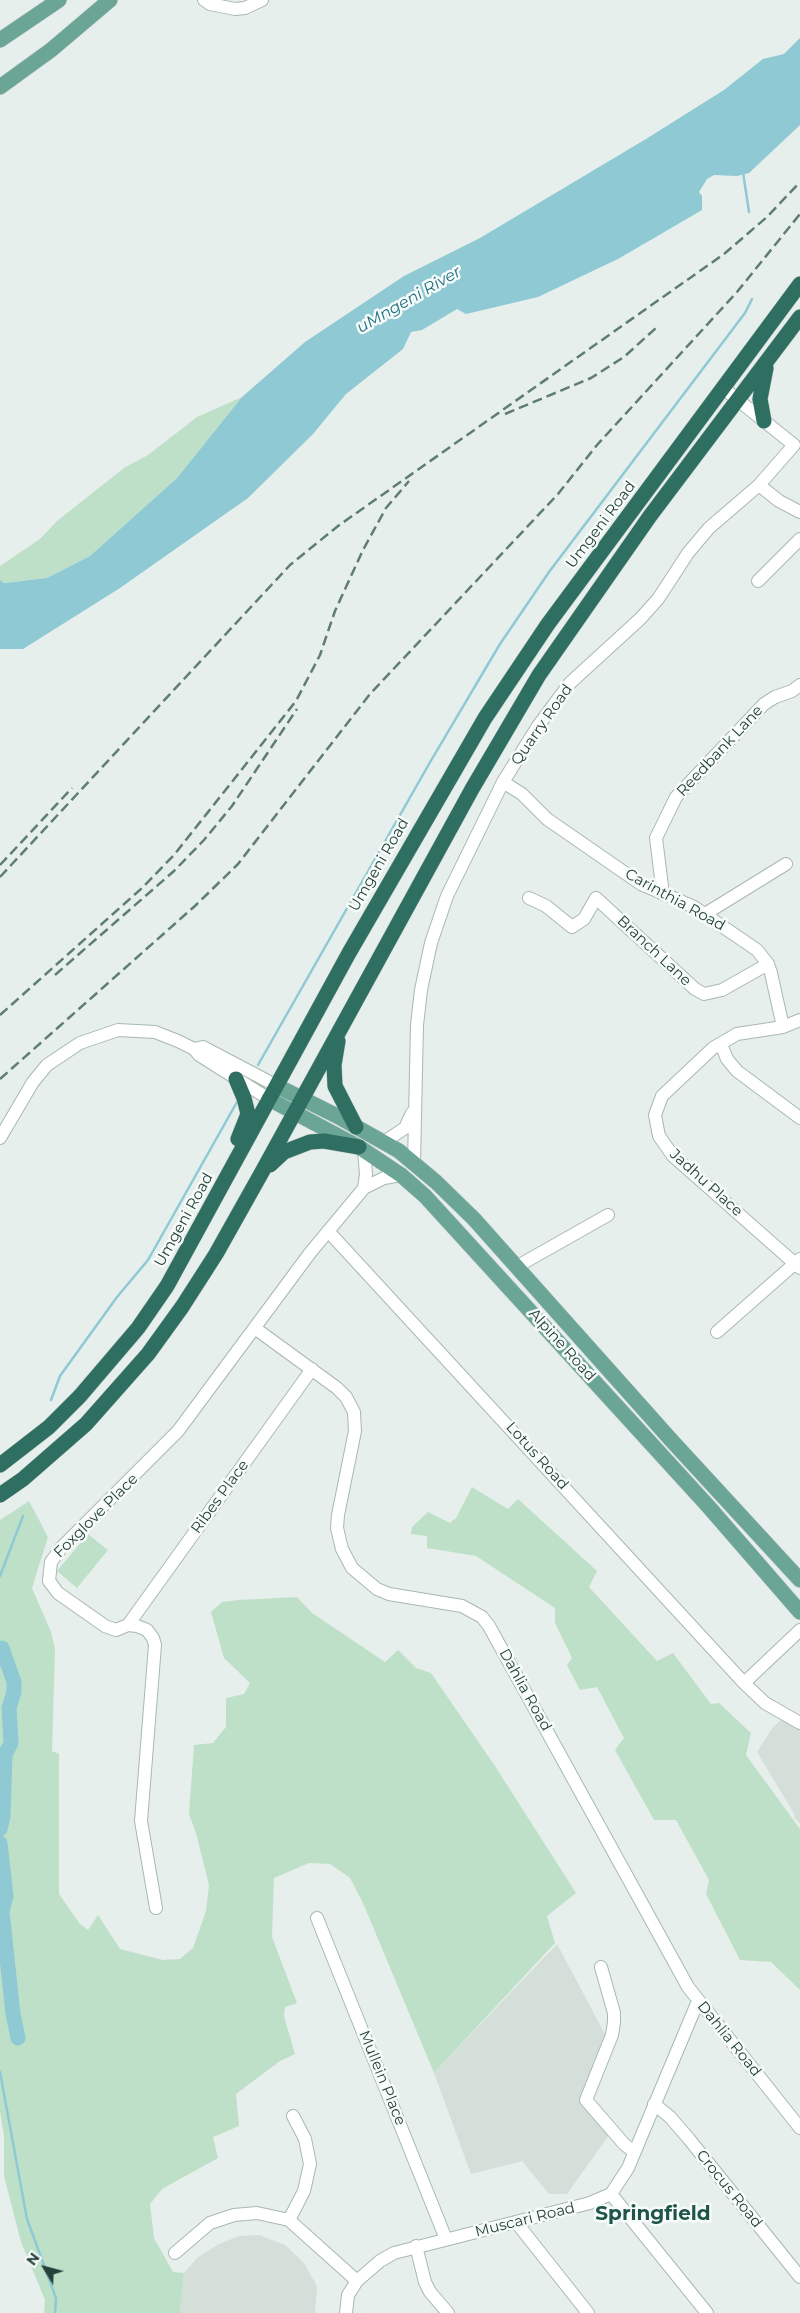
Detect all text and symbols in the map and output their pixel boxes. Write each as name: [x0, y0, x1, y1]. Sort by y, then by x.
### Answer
water label: uMngeni River: [353, 262, 465, 338]
street label: Umgeni Road: [562, 478, 640, 572]
street label: Quarry Road: [507, 681, 577, 769]
street label: Reedbank Lane: [673, 702, 767, 800]
street label: Umgeni Road: [345, 815, 413, 915]
street label: Carinthia Road: [622, 865, 728, 935]
street label: Branch Lane: [613, 912, 695, 990]
street label: Jadhu Place: [666, 1146, 746, 1220]
street label: Umgeni Road: [151, 1170, 217, 1270]
street label: Alpine Road: [525, 1305, 599, 1385]
street label: Lotus Road: [502, 1418, 572, 1494]
street label: Ribes Place: [187, 1457, 253, 1537]
street label: Foxglove Place: [50, 1470, 142, 1562]
street label: Dahlia Road: [495, 1646, 555, 1734]
street label: Dahlia Road: [693, 1998, 765, 2080]
street label: Mullein Place: [355, 2028, 409, 2128]
street label: Crocus Road: [692, 2146, 766, 2232]
street label: Muscari Road: [473, 2199, 577, 2241]
district label: Springfield: [595, 2202, 711, 2226]
north arrow: [20, 2243, 70, 2293]
text: N: [22, 2249, 44, 2269]

